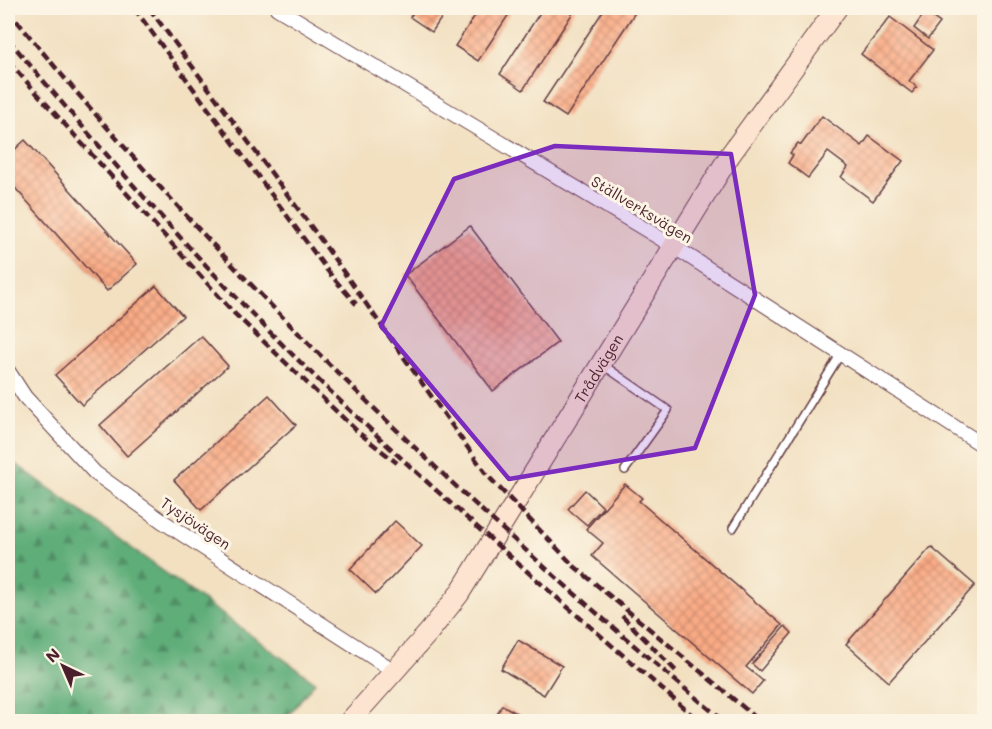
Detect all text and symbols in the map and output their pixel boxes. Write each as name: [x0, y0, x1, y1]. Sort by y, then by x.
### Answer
street label: Ställverksvägen: [588, 171, 696, 247]
street label: Trådvägen: [569, 330, 627, 407]
street label: Tysjövägen: [157, 492, 235, 554]
north arrow: [33, 636, 93, 696]
text: N: [41, 643, 64, 667]

